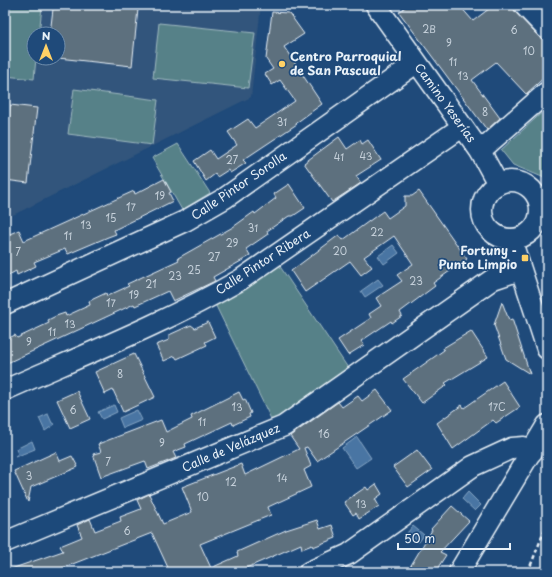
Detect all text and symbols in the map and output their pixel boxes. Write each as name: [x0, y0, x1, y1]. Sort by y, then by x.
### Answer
house number: 2B: [422, 21, 436, 36]
house number: 6: [510, 22, 518, 37]
north arrow: [26, 26, 66, 66]
text: N: [42, 27, 51, 44]
house number: 9: [446, 35, 452, 50]
house number: 10: [523, 43, 535, 58]
place label: Centro Parroquial de San Pascual: [290, 47, 402, 79]
house number: 11: [449, 54, 457, 69]
marker: Centro Parroquial de San Pascual: [277, 59, 287, 69]
street label: Camino Yeserías: [411, 59, 481, 146]
house number: 13: [457, 68, 469, 83]
house number: 8: [482, 104, 488, 119]
house number: 31: [277, 114, 287, 129]
street label: Calle Pintor Sorolla: [187, 146, 290, 224]
house number: 43: [360, 148, 373, 163]
house number: 41: [334, 149, 344, 164]
house number: 27: [226, 152, 239, 167]
house number: 19: [155, 188, 165, 203]
house number: 17: [126, 199, 137, 214]
house number: 15: [106, 210, 116, 225]
house number: 13: [80, 217, 92, 232]
house number: 31: [248, 220, 258, 235]
street label: Calle Pintor Ribera: [212, 223, 314, 298]
house number: 22: [370, 224, 384, 239]
house number: 11: [64, 228, 72, 243]
house number: 29: [226, 235, 239, 250]
place label: Fortuny - Punto Limpio: [438, 241, 517, 273]
house number: 20: [333, 243, 347, 258]
house number: 7: [15, 244, 21, 259]
house number: 27: [208, 249, 221, 264]
marker: Fortuny - Punto Limpio: [520, 253, 530, 263]
house number: 25: [187, 262, 201, 277]
house number: 23: [168, 268, 182, 283]
house number: 23: [409, 273, 423, 288]
house number: 21: [145, 276, 157, 291]
house number: 19: [129, 287, 139, 302]
house number: 17: [106, 295, 117, 310]
house number: 13: [64, 316, 76, 331]
house number: 11: [48, 324, 56, 339]
house number: 9: [26, 334, 32, 349]
house number: 8: [117, 366, 123, 381]
house number: 13: [231, 399, 243, 414]
house number: 17C: [488, 399, 506, 414]
house number: 6: [69, 402, 77, 417]
house number: 11: [198, 414, 206, 429]
street label: Calle de Velázquez: [179, 418, 283, 476]
house number: 16: [318, 426, 330, 441]
house number: 9: [159, 435, 165, 450]
house number: 7: [105, 454, 111, 469]
house number: 3: [26, 468, 32, 483]
house number: 14: [276, 470, 288, 485]
house number: 12: [225, 474, 237, 489]
house number: 10: [197, 489, 209, 504]
house number: 13: [355, 496, 367, 511]
house number: 6: [123, 523, 131, 538]
scale bar: [398, 525, 510, 551]
text: 50 m: [404, 529, 435, 547]

